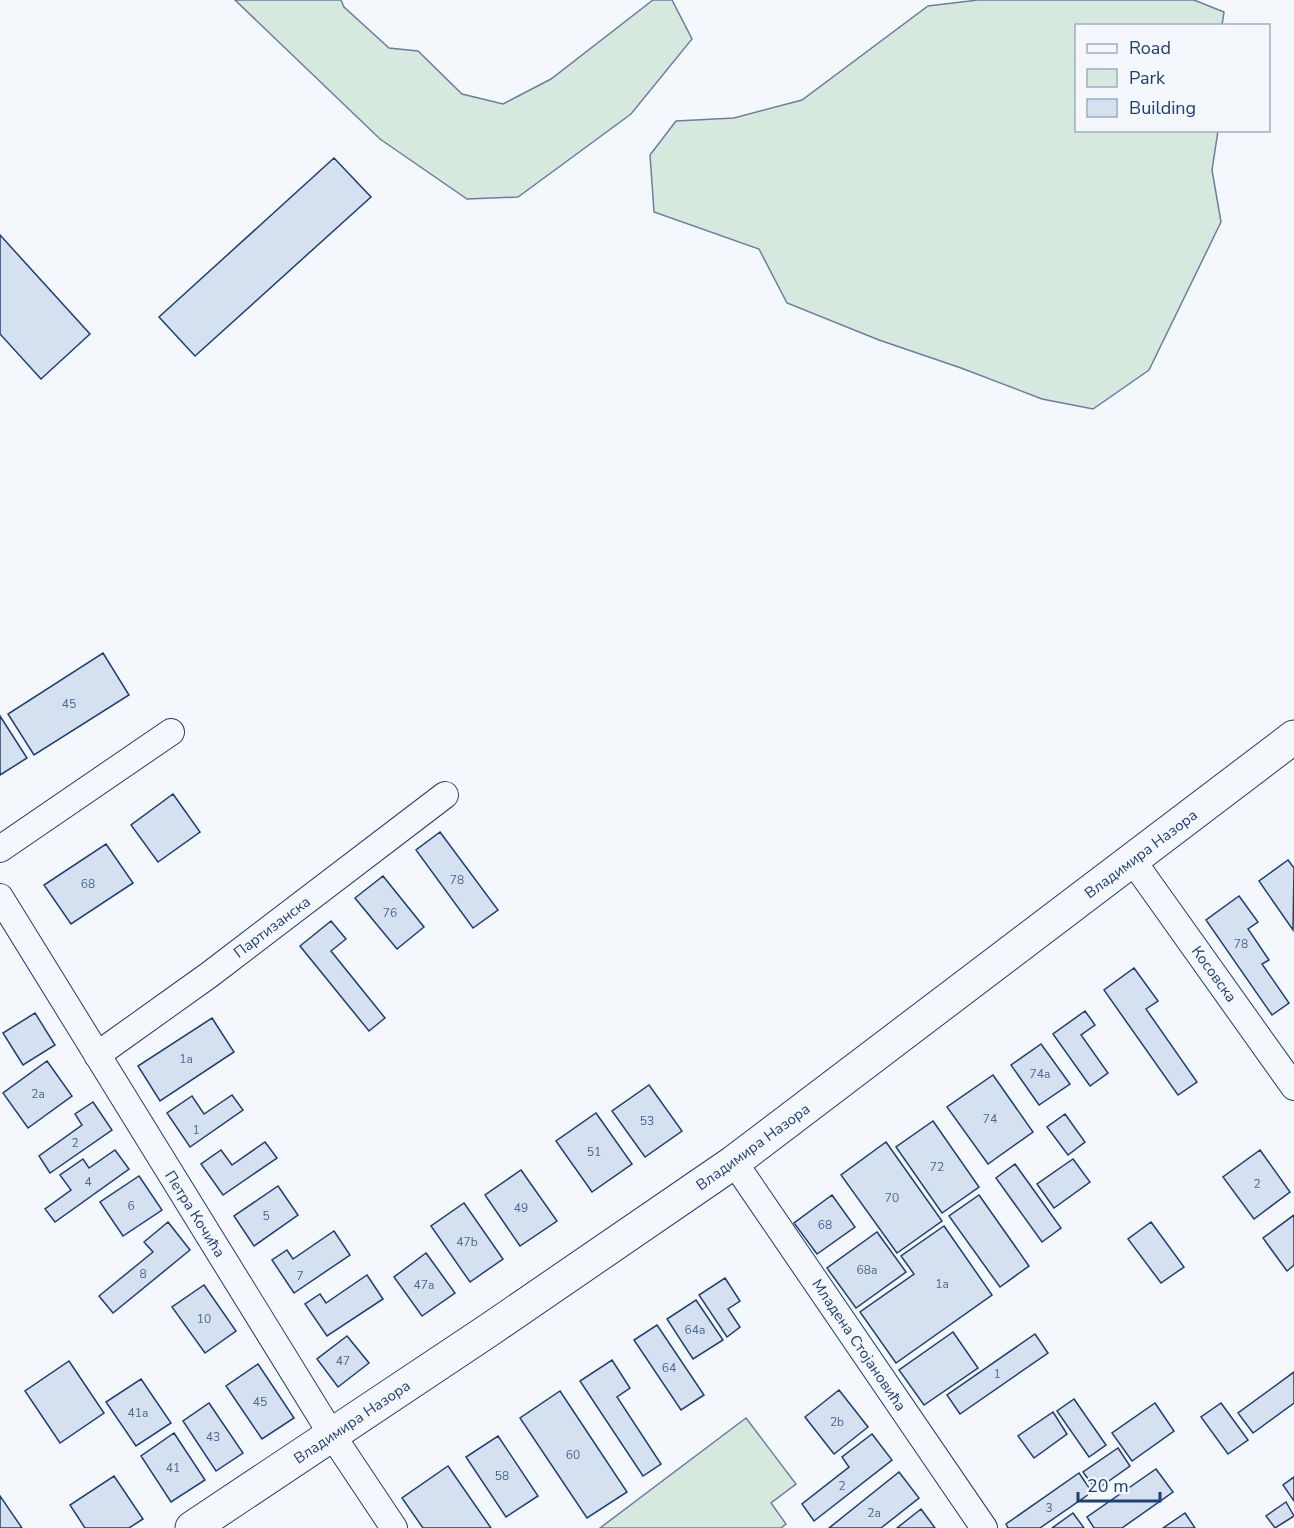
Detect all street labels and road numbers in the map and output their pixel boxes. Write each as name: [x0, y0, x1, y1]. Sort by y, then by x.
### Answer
street label: Владимира Назора: [1081, 805, 1201, 903]
street label: Партизанска: [230, 892, 314, 962]
street label: Косовска: [1187, 942, 1241, 1006]
street label: Владимира Назора: [692, 1099, 814, 1195]
street label: Петра Кочића: [160, 1167, 230, 1261]
street label: Младена Стојановића: [807, 1275, 911, 1415]
street label: Владимира Назора: [290, 1376, 414, 1468]

